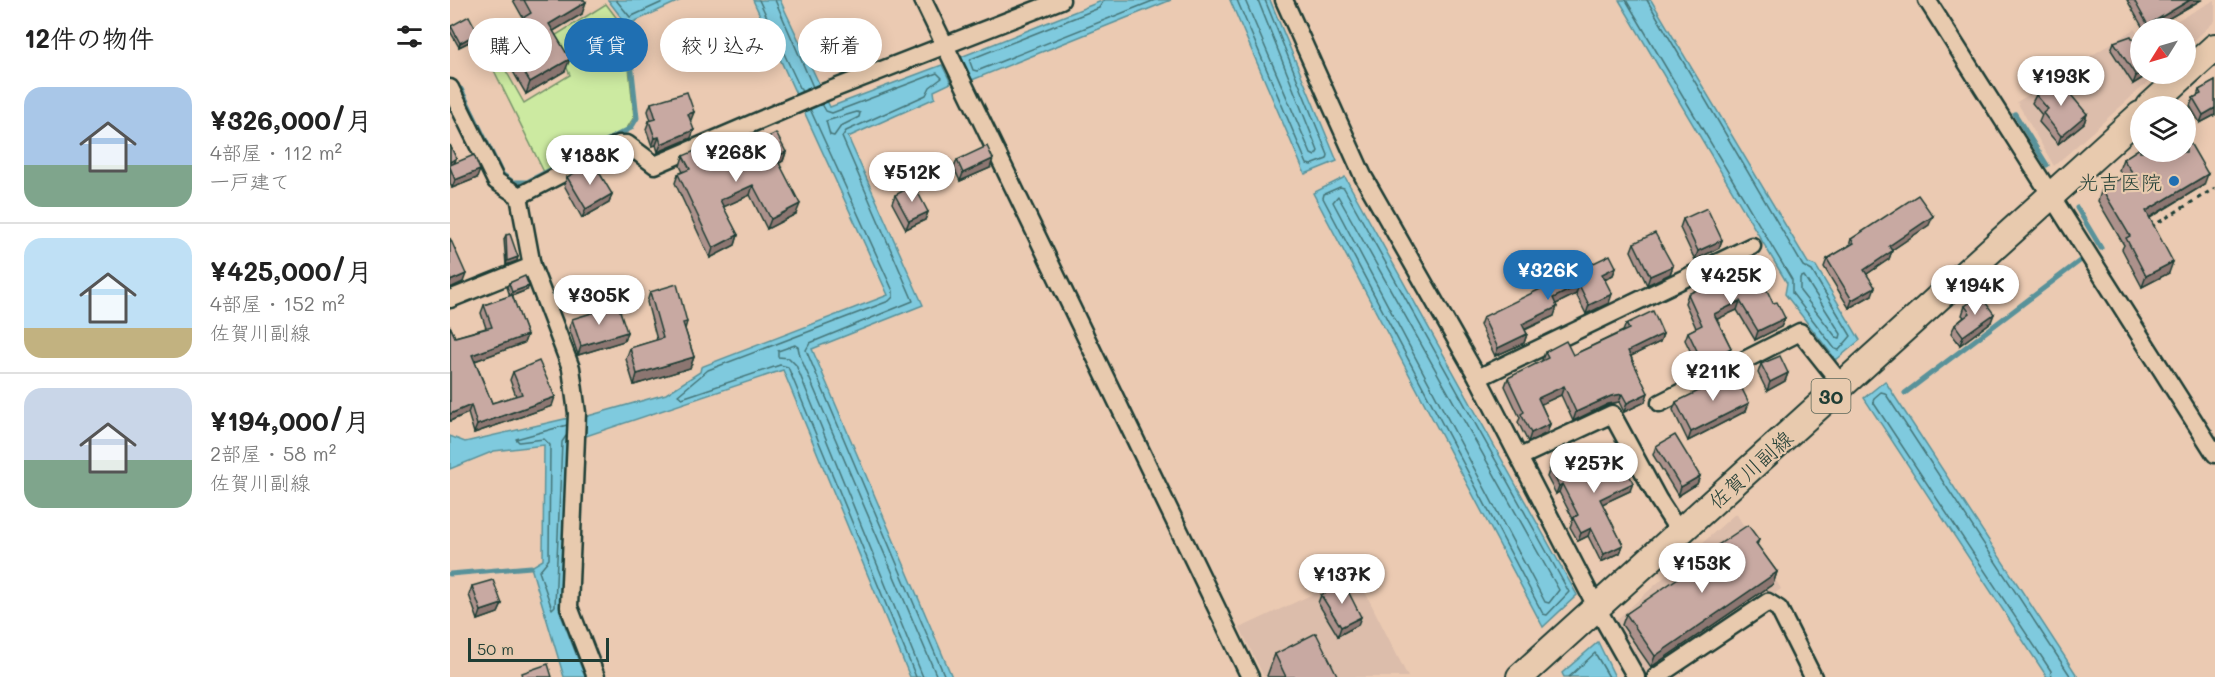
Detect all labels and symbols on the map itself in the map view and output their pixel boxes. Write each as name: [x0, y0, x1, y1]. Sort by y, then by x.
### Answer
north arrow: [2130, 18, 2196, 84]
pin: ¥193K: [2019, 56, 2103, 107]
pin: ¥268K: [694, 132, 778, 183]
pin: ¥188K: [548, 135, 632, 186]
pin: ¥512K: [870, 152, 954, 203]
place label: 光吉医院: [2078, 168, 2162, 195]
marker: 光吉医院: [2167, 174, 2181, 188]
pin: ¥326K: [1506, 250, 1590, 301]
pin: ¥425K: [1689, 255, 1773, 306]
pin: ¥194K: [1933, 265, 2017, 316]
pin: ¥305K: [557, 275, 641, 326]
pin: ¥211K: [1671, 351, 1755, 402]
road number: 30: [1812, 379, 1850, 413]
street label: 佐賀川副線: [1702, 424, 1798, 514]
pin: ¥257K: [1552, 443, 1636, 494]
pin: ¥153K: [1660, 543, 1744, 594]
pin: ¥137K: [1300, 554, 1384, 605]
scale bar: [468, 635, 609, 662]

